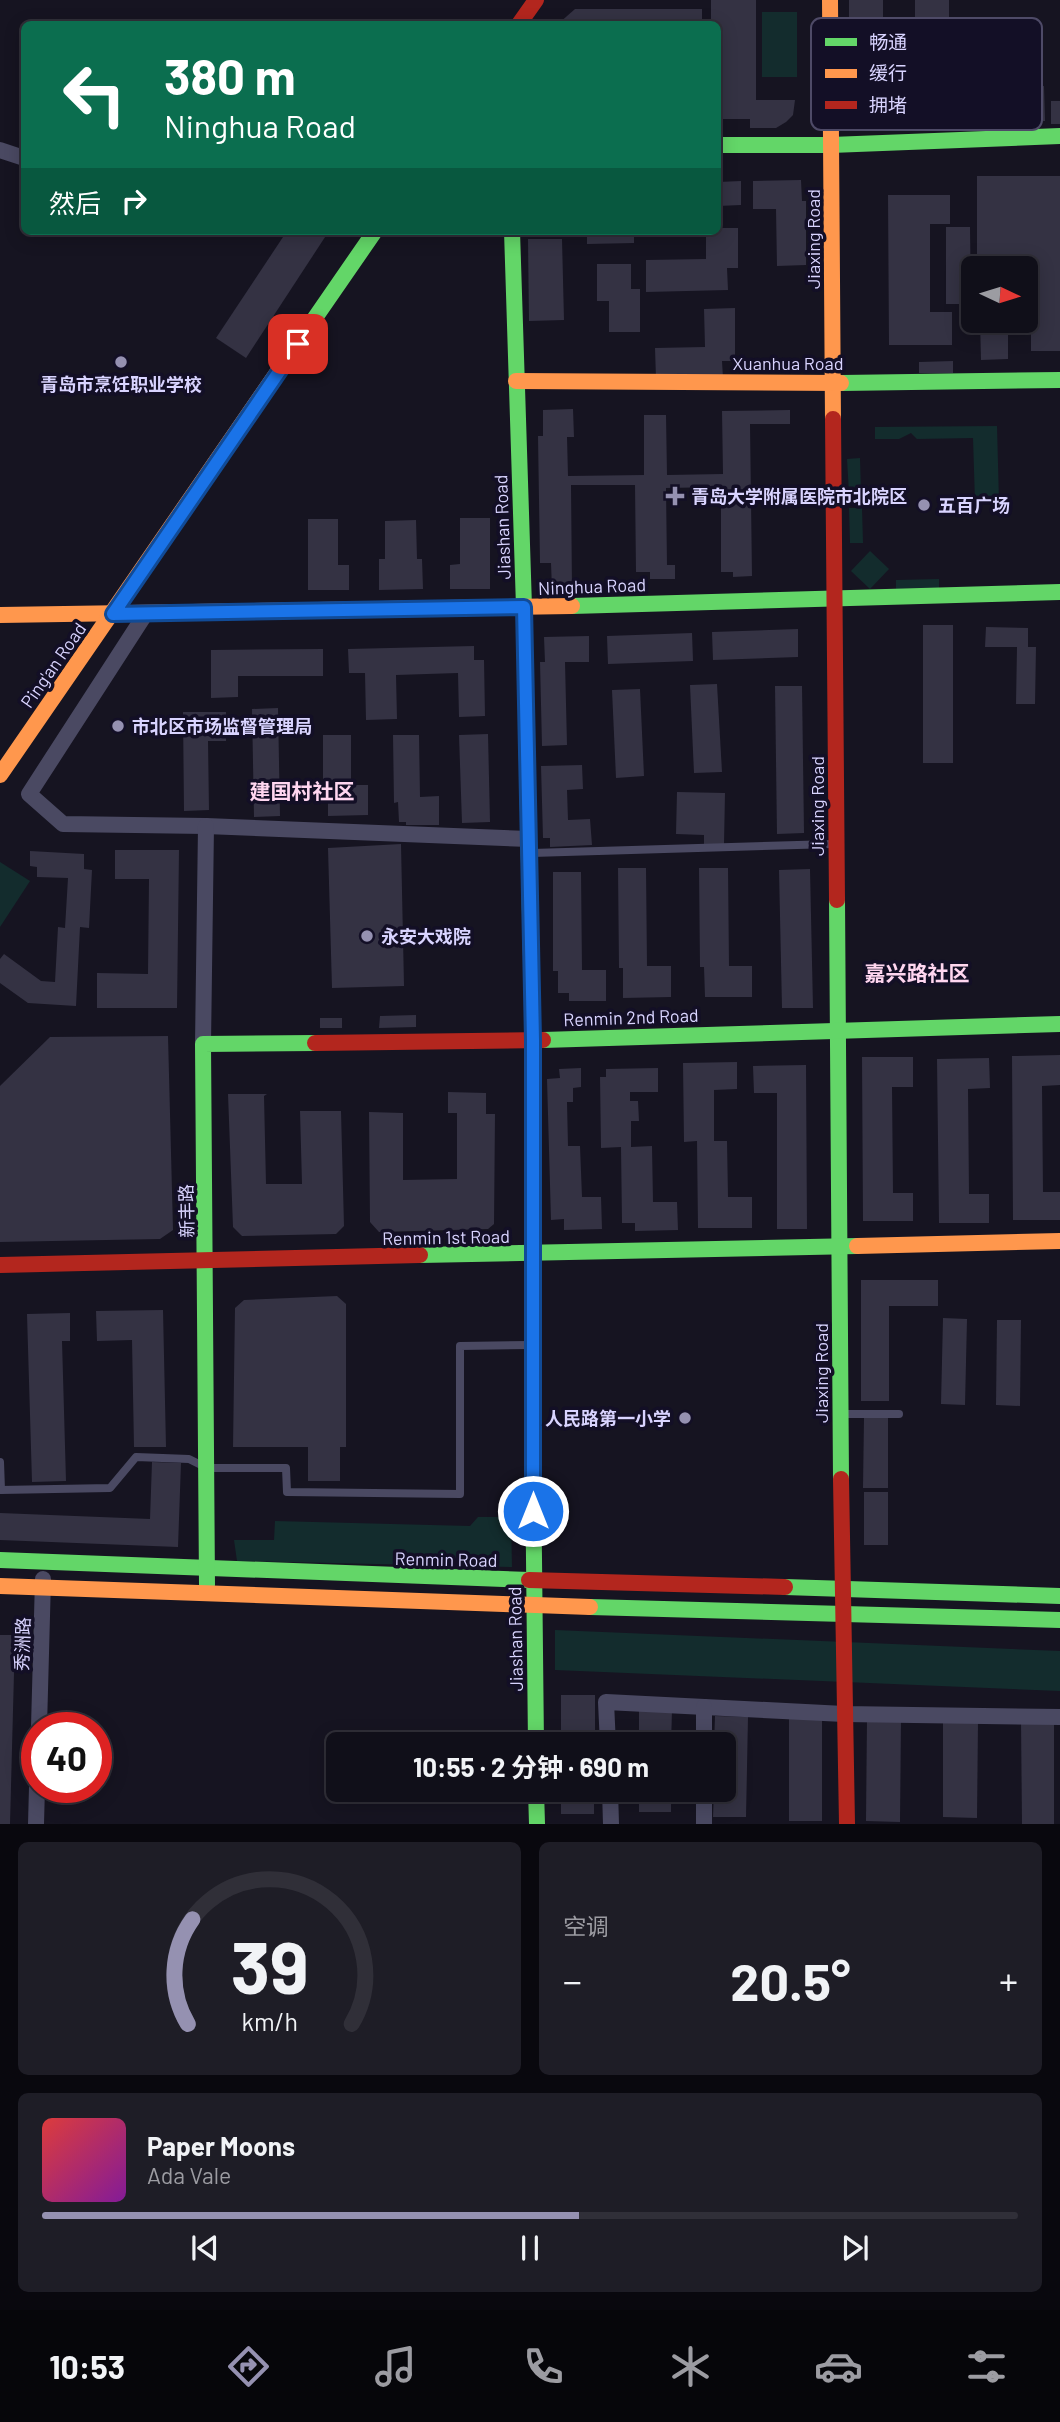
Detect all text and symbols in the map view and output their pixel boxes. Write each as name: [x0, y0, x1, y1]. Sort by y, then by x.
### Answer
legend: [811, 18, 1042, 130]
text: 畅通: [869, 30, 907, 53]
text: 380 m: [164, 46, 296, 105]
icon: left: [49, 49, 140, 140]
text: 缓行: [869, 61, 907, 84]
text: 拥堵: [869, 93, 907, 116]
text: Ninghua Road: [164, 106, 356, 144]
icon: right: [115, 182, 153, 220]
text: 然后: [49, 187, 101, 218]
street label: Jiaxing Road: [802, 189, 824, 289]
north arrow: [961, 256, 1038, 332]
map controls: [961, 256, 1038, 333]
pin: [268, 314, 328, 374]
icon: arrive: [279, 325, 317, 363]
street label: Xuanhua Road: [732, 352, 844, 374]
marker: 青岛市烹饪职业学校: [113, 354, 129, 370]
place label: 青岛市烹饪职业学校: [40, 373, 202, 395]
street label: Jiashan Road: [489, 474, 515, 580]
place label: 青岛大学附属医院市北院区: [691, 485, 907, 507]
marker: 青岛大学附属医院市北院区: [665, 486, 685, 506]
place label: 五百广场: [938, 494, 1010, 516]
marker: 五百广场: [916, 497, 932, 513]
street label: Ninghua Road: [538, 573, 646, 599]
street label: Ping'an Road: [16, 618, 90, 712]
place label: 市北区市场监督管理局: [132, 715, 312, 737]
marker: 市北区市场监督管理局: [110, 718, 126, 734]
street label: Jiaxing Road: [806, 756, 828, 856]
district label: 建国村社区: [250, 778, 355, 803]
place label: 永安大戏院: [381, 925, 471, 947]
marker: 永安大戏院: [359, 928, 375, 944]
district label: 嘉兴路社区: [865, 960, 970, 985]
street label: Renmin 2nd Road: [563, 1004, 699, 1030]
street label: 新丰路: [175, 1184, 197, 1238]
street label: Renmin 1st Road: [382, 1225, 510, 1249]
street label: Jiaxing Road: [810, 1323, 832, 1423]
place label: 人民路第一小学: [545, 1407, 671, 1429]
marker: 人民路第一小学: [677, 1410, 693, 1426]
position arrow: [496, 1474, 570, 1548]
street label: Renmin Road: [394, 1547, 498, 1571]
street label: Jiashan Road: [503, 1586, 527, 1692]
street label: 秀洲路: [10, 1617, 34, 1671]
speed limit sign: 40: [21, 1712, 112, 1803]
text: 10:55 · 2 分钟 · 690 m: [413, 1751, 649, 1782]
text: 空调: [563, 1912, 609, 1940]
text: 39: [231, 1922, 308, 2010]
text: 20.5°: [730, 1949, 851, 2011]
text: −: [563, 1957, 582, 2003]
text: +: [999, 1957, 1018, 2003]
text: km/h: [241, 2006, 298, 2036]
text: Paper Moons: [147, 2130, 295, 2161]
text: Ada Vale: [147, 2161, 231, 2189]
icon: previous: [186, 2229, 224, 2267]
icon: pause: [511, 2229, 549, 2267]
icon: next: [836, 2229, 874, 2267]
icon: directions: [224, 2342, 273, 2391]
icon: music: [371, 2342, 420, 2391]
icon: phone: [519, 2342, 568, 2391]
icon: climate: [666, 2342, 715, 2391]
icon: car: [814, 2342, 863, 2391]
icon: filters: [962, 2342, 1011, 2391]
text: 10:53: [49, 2347, 125, 2385]

